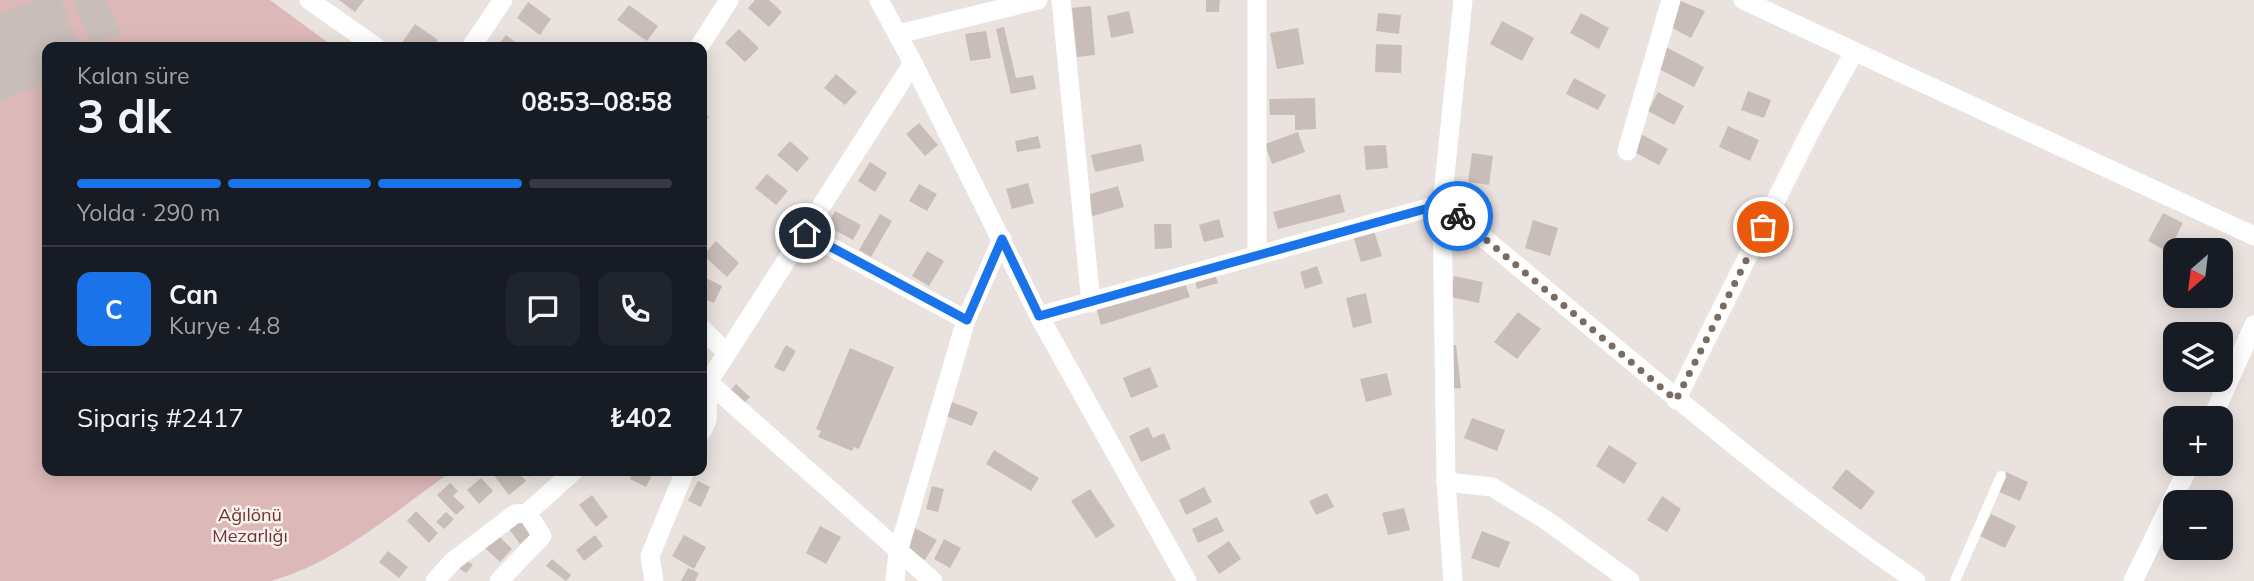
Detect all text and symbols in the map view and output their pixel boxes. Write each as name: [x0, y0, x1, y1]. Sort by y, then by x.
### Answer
text: Kalan süre: [77, 61, 190, 90]
text: 08:53–08:58: [521, 85, 672, 118]
text: 3 dk: [77, 87, 171, 145]
courier: [1423, 181, 1493, 251]
icon: bike: [1439, 197, 1477, 235]
pin: [1733, 197, 1793, 257]
text: Yolda · 290 m: [77, 198, 220, 227]
pin: [775, 203, 835, 263]
icon: bag: [1744, 208, 1782, 246]
icon: home: [786, 214, 824, 252]
north arrow: [2163, 238, 2233, 308]
map controls: [2163, 238, 2233, 560]
button: chat: [506, 272, 580, 346]
button: phone: [598, 272, 672, 346]
text: Can: [169, 278, 218, 311]
text: C: [105, 293, 123, 326]
text: Kurye · 4.8: [169, 311, 280, 340]
button: layers: [2163, 322, 2233, 392]
text: Sipariş #2417: [77, 401, 244, 434]
text: ₺402: [610, 401, 672, 434]
button: +: [2163, 406, 2233, 476]
button: −: [2163, 490, 2233, 560]
park label: Ağılönü Mezarlığı: [212, 503, 288, 547]

